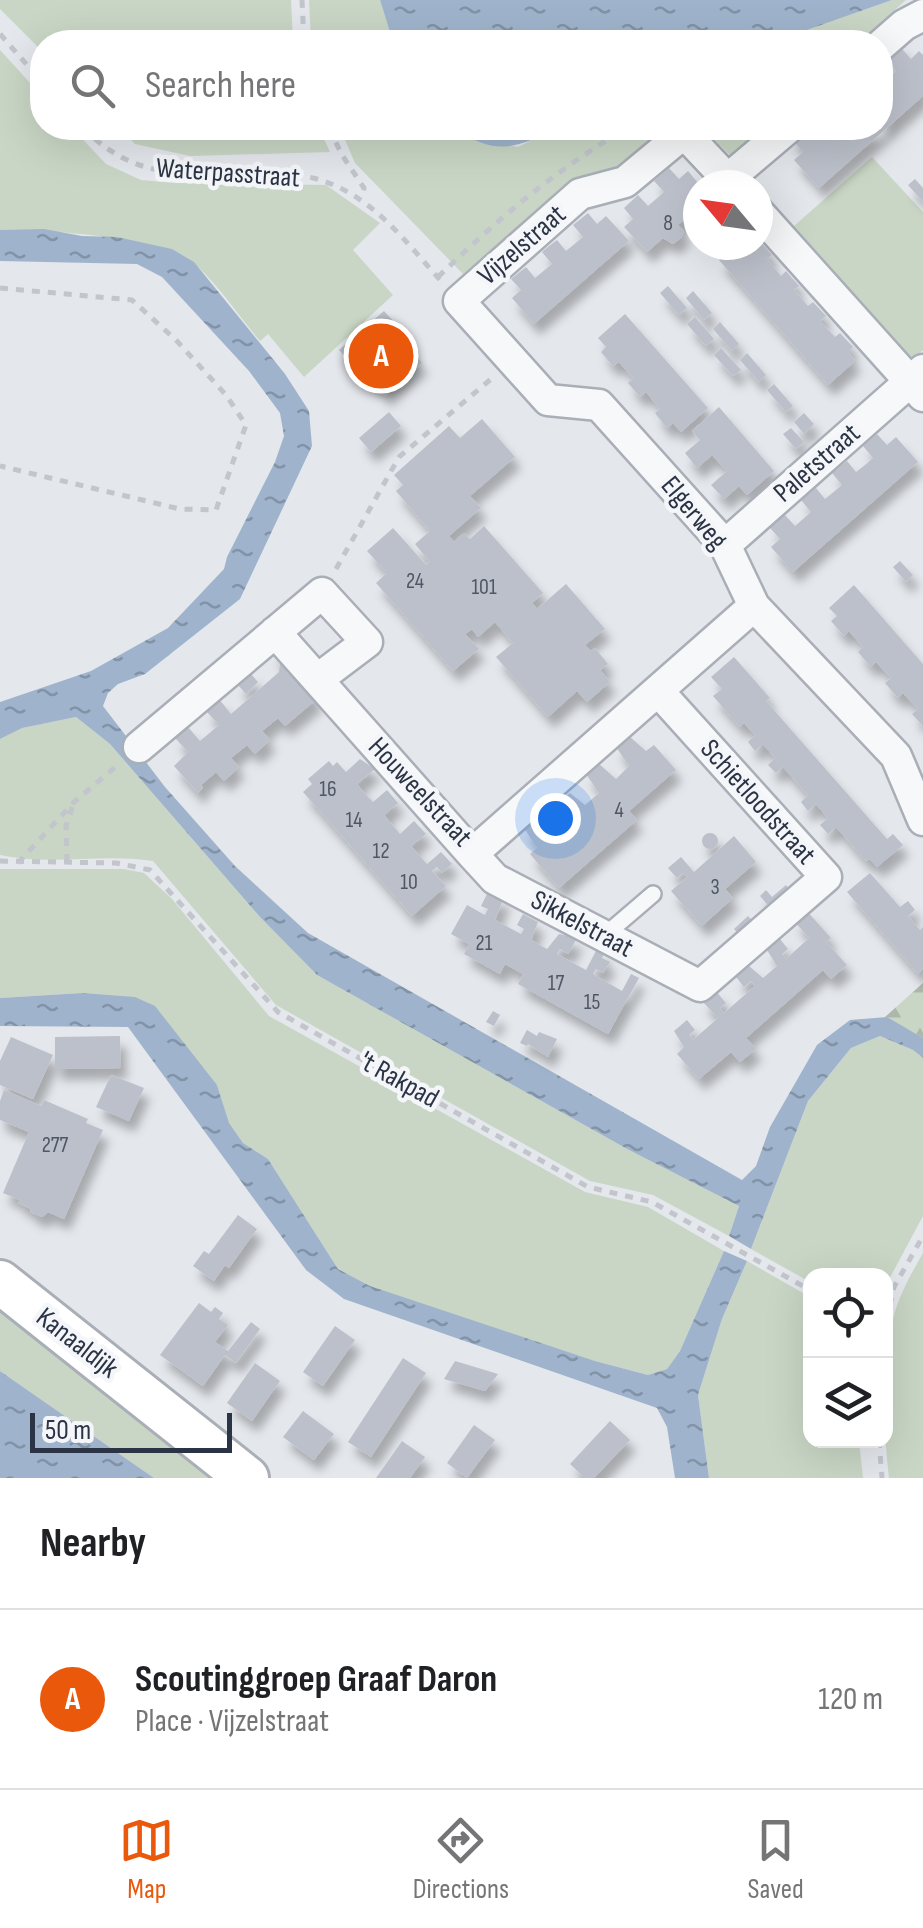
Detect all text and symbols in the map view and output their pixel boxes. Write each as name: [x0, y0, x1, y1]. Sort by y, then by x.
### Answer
search box: [30, 30, 893, 140]
icon: search: [65, 58, 120, 113]
text: Search here: [145, 63, 296, 108]
street label: Waterpasstraat: [155, 152, 301, 194]
north arrow: [683, 170, 773, 260]
street label: Vijzelstraat: [471, 198, 573, 292]
house number: 8: [663, 210, 673, 237]
pin: A: [348, 318, 414, 394]
street label: Paletstraat: [767, 417, 867, 509]
street label: Elgerweg: [654, 470, 734, 556]
house number: 24: [406, 568, 424, 595]
house number: 101: [471, 574, 497, 601]
street label: Houweelstraat: [361, 731, 479, 853]
street label: Schietloodstraat: [693, 733, 823, 871]
house number: 16: [319, 776, 337, 803]
your location: [530, 793, 581, 844]
house number: 4: [614, 797, 624, 824]
house number: 14: [346, 807, 362, 834]
house number: 12: [372, 838, 390, 865]
house number: 10: [400, 869, 418, 896]
house number: 3: [710, 874, 720, 901]
street label: Sikkelstraat: [525, 883, 639, 965]
house number: 21: [476, 930, 493, 957]
house number: 17: [548, 970, 564, 997]
house number: 15: [584, 989, 600, 1016]
street label: 't Rakpad: [354, 1045, 444, 1115]
house number: 277: [42, 1132, 69, 1159]
map controls: [803, 1268, 893, 1448]
button: locate: [803, 1268, 893, 1358]
street label: Kanaaldijk: [30, 1301, 125, 1385]
button: layers: [803, 1358, 893, 1448]
scale bar: [30, 1408, 232, 1452]
text: 50 m: [45, 1414, 91, 1447]
text: Nearby: [40, 1518, 146, 1569]
text: Scoutinggroep Graaf Daron: [135, 1657, 497, 1702]
text: A: [65, 1680, 80, 1719]
text: 120 m: [818, 1680, 883, 1719]
text: Place · Vijzelstraat: [135, 1702, 329, 1741]
tab: Map: [119, 1813, 174, 1906]
tab: Directions: [413, 1813, 509, 1906]
tab: Saved: [748, 1813, 804, 1906]

